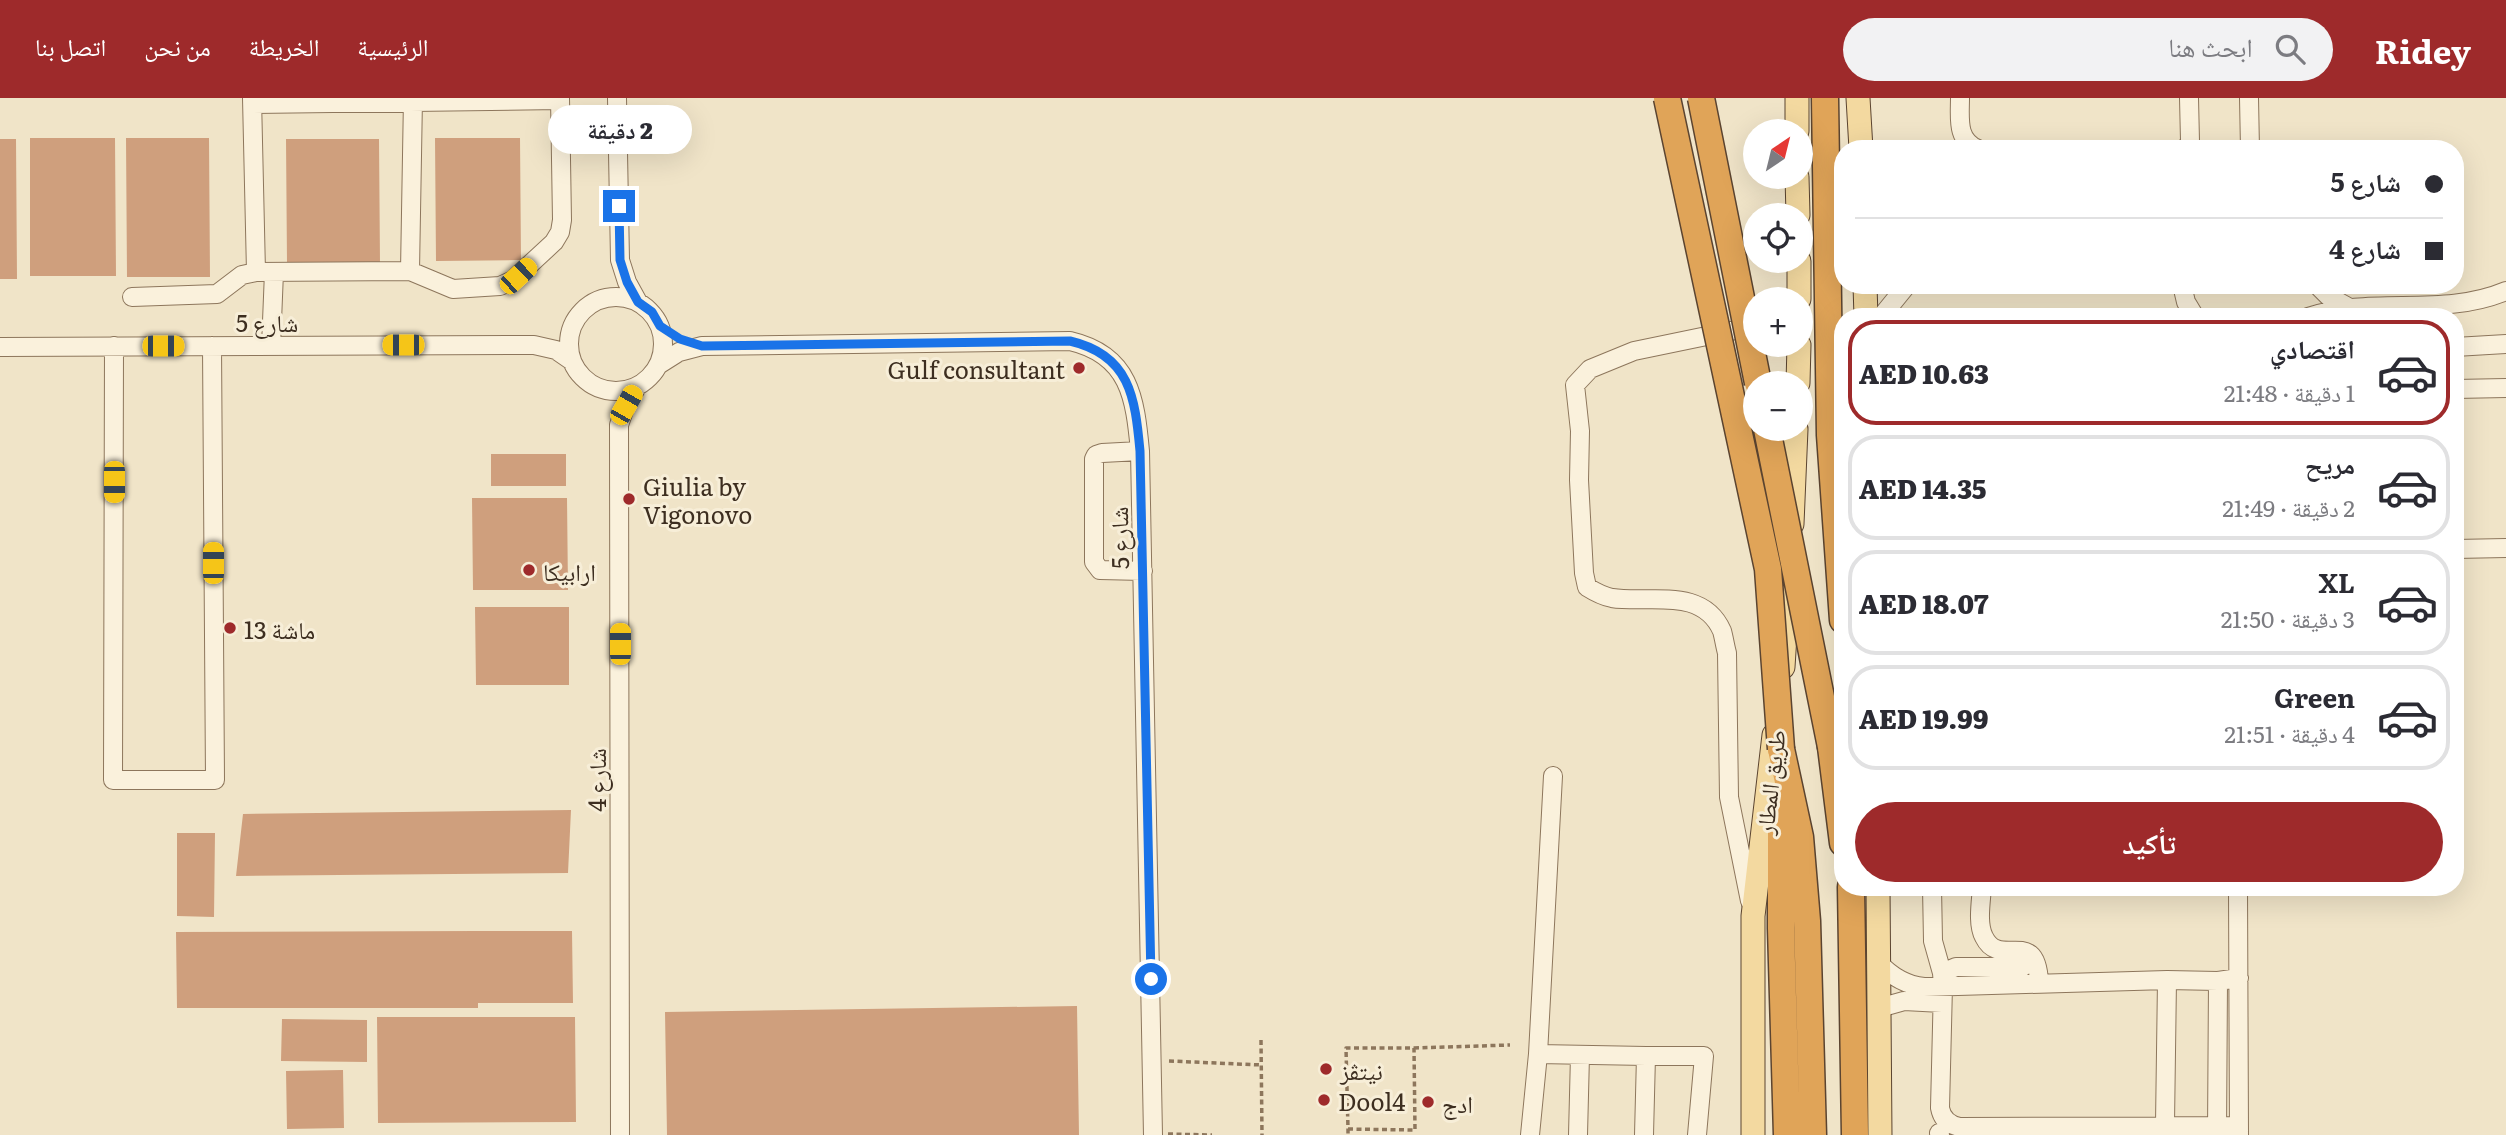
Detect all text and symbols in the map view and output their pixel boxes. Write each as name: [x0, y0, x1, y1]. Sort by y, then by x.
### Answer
search box: [1843, 18, 2333, 81]
text: Ridey: [2375, 25, 2471, 74]
text: ابحث هنا: [2168, 26, 2253, 65]
text: اتصل بنا: [35, 28, 106, 63]
text: من نحن: [144, 28, 211, 63]
text: الخريطة: [249, 28, 319, 63]
text: الرئيسية: [357, 28, 429, 63]
icon: search: [2271, 30, 2309, 68]
callout: 2 دقيقة: [547, 105, 691, 154]
text: 2 دقيقة: [587, 112, 653, 146]
north arrow: [1743, 119, 1813, 189]
map controls: [1743, 119, 1813, 441]
text: شارع 5: [2330, 161, 2401, 200]
route end: [603, 190, 635, 222]
button: locate: [1743, 203, 1813, 273]
text: شارع 4: [2329, 228, 2401, 267]
car: [496, 254, 541, 298]
button: +: [1743, 287, 1813, 357]
street label: شارع 5: [236, 304, 298, 339]
text: اقتصادي: [2270, 328, 2355, 367]
car: [383, 335, 425, 356]
car: [143, 336, 185, 357]
icon: car: [2376, 341, 2439, 404]
place label: Gulf consultant: [888, 351, 1065, 386]
text: AED 10.63: [1859, 353, 1989, 392]
marker: Gulf consultant: [1071, 360, 1087, 376]
button: −: [1743, 371, 1813, 441]
text: 1 دقيقة · 21:48: [2224, 375, 2355, 409]
car: [607, 382, 646, 428]
text: مريح: [2305, 443, 2355, 482]
icon: car: [2376, 456, 2439, 519]
car: [104, 461, 125, 503]
place label: Giulia by Vigonovo: [643, 468, 752, 531]
text: AED 14.35: [1859, 468, 1987, 507]
text: 2 دقيقة · 21:49: [2222, 490, 2355, 524]
marker: Giulia by Vigonovo: [621, 491, 637, 507]
street label: شارع 5: [1100, 506, 1136, 570]
car: [203, 542, 224, 584]
place label: ارابيكا: [543, 553, 596, 588]
marker: ارابيكا: [521, 562, 537, 578]
text: XL: [2318, 562, 2355, 601]
icon: car: [2376, 571, 2439, 634]
text: AED 18.07: [1859, 583, 1989, 622]
text: 3 دقيقة · 21:50: [2221, 601, 2355, 635]
place label: ماشة 13: [244, 611, 315, 646]
marker: ماشة 13: [222, 620, 238, 636]
car: [610, 623, 631, 665]
text: Green: [2274, 677, 2355, 716]
icon: car: [2376, 686, 2439, 749]
text: AED 19.99: [1859, 698, 1989, 737]
text: 4 دقيقة · 21:51: [2224, 716, 2355, 750]
street label: طريق المطار: [1745, 728, 1793, 837]
street label: شارع 4: [578, 748, 613, 812]
button: تأكيد: [1855, 802, 2443, 882]
route start: [1135, 963, 1167, 995]
place label: نيتڤز: [1339, 1052, 1383, 1087]
marker: نيتڤز: [1318, 1061, 1334, 1077]
place label: Dool4: [1338, 1083, 1405, 1118]
place label: ادج: [1442, 1085, 1473, 1120]
marker: Dool4: [1316, 1092, 1332, 1108]
marker: ادج: [1420, 1094, 1436, 1110]

